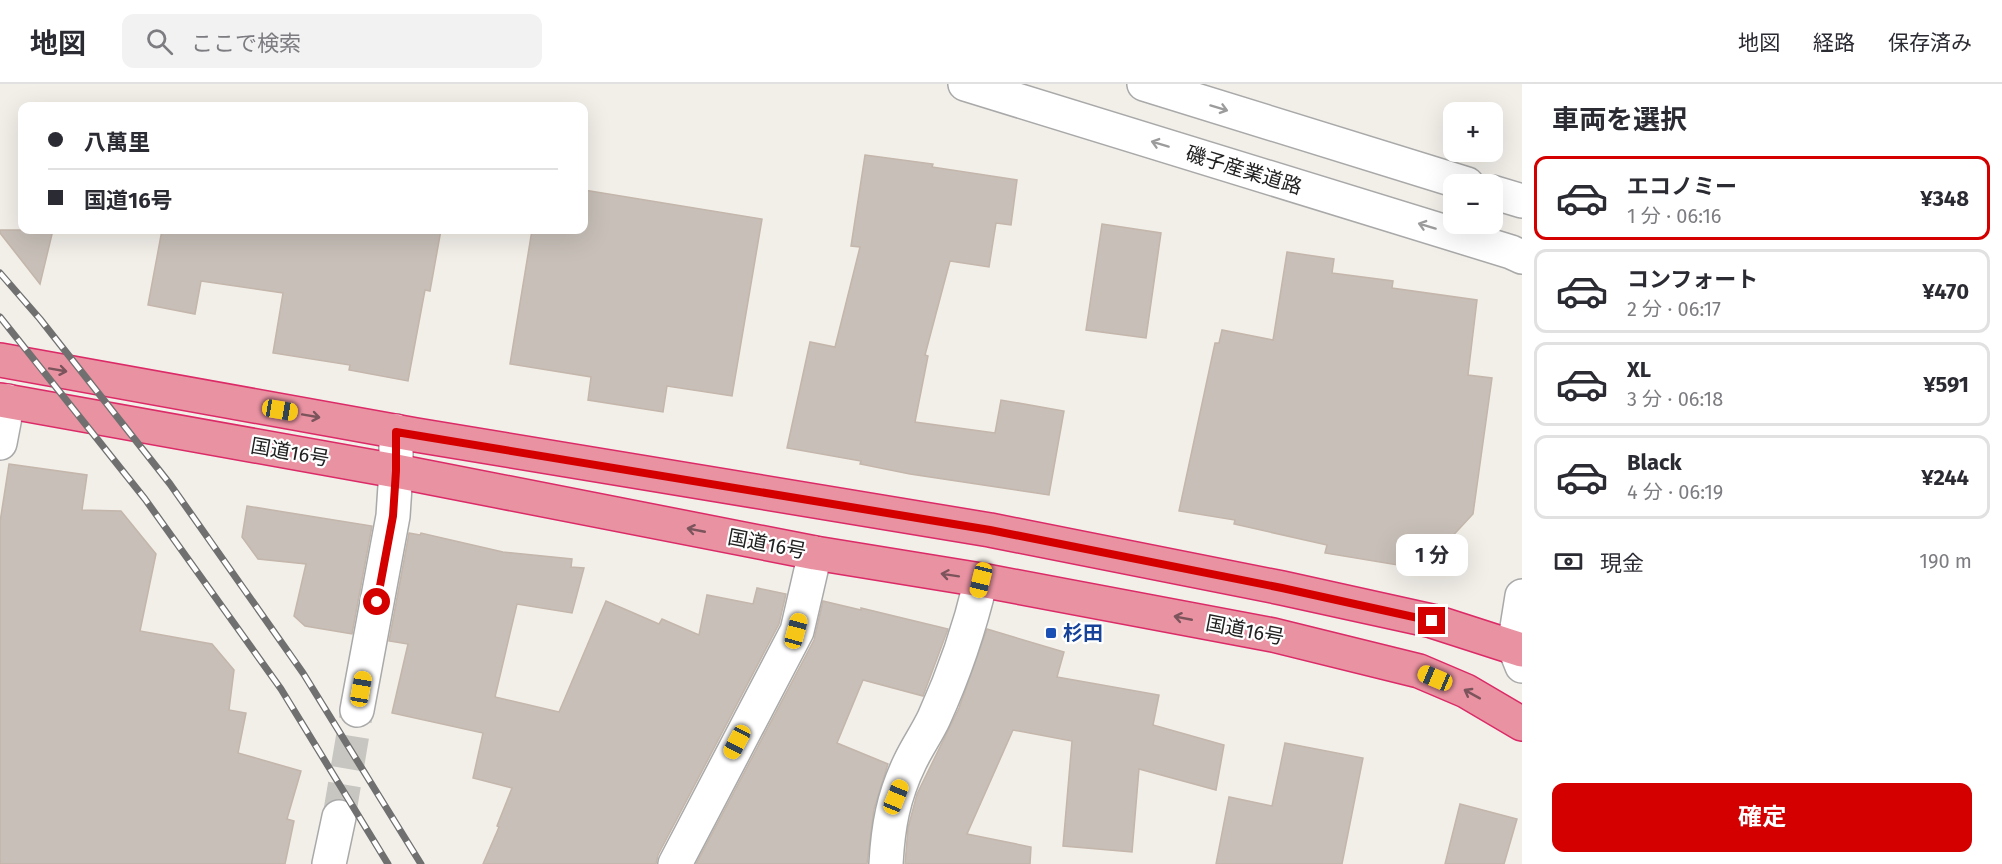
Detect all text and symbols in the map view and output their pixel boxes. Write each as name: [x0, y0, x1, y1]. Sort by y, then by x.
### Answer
search box: [122, 14, 542, 68]
icon: search: [143, 25, 176, 58]
text: 地図: [30, 27, 86, 60]
text: ここで検索: [191, 30, 301, 57]
text: 地図: [1738, 30, 1780, 56]
text: 経路: [1813, 30, 1855, 56]
text: 保存済み: [1888, 30, 1972, 56]
map controls: [1443, 102, 1503, 234]
button: +: [1443, 102, 1503, 162]
one-way arrow: [1209, 103, 1228, 114]
text: 車両を選択: [1552, 104, 1687, 136]
text: 八萬里: [84, 129, 150, 156]
one-way arrow: [1151, 138, 1170, 149]
street label: 磯子産業道路: [1183, 141, 1305, 199]
icon: car: [1555, 171, 1609, 225]
text: エコノミー: [1627, 173, 1737, 200]
button: −: [1443, 174, 1503, 234]
text: ¥348: [1920, 185, 1969, 212]
text: 国道16号: [84, 187, 173, 214]
text: 1 分 · 06:16: [1627, 204, 1722, 228]
one-way arrow: [1418, 220, 1437, 231]
icon: car: [1555, 264, 1609, 318]
text: コンフォート: [1627, 266, 1758, 293]
text: ¥470: [1922, 278, 1969, 305]
text: 2 分 · 06:17: [1627, 297, 1721, 321]
text: XL: [1627, 356, 1651, 383]
icon: car: [1555, 357, 1609, 411]
one-way arrow: [47, 365, 67, 376]
text: ¥591: [1923, 371, 1969, 398]
text: 3 分 · 06:18: [1627, 387, 1723, 411]
car: [261, 398, 299, 422]
one-way arrow: [301, 411, 321, 422]
street label: 国道16号: [249, 433, 331, 471]
text: Black: [1627, 449, 1682, 476]
icon: car: [1555, 450, 1609, 504]
text: ¥244: [1921, 464, 1969, 491]
text: 4 分 · 06:19: [1627, 480, 1723, 504]
one-way arrow: [686, 524, 706, 535]
street label: 国道16号: [726, 525, 808, 563]
callout: 1 分: [1396, 534, 1468, 576]
text: 1 分: [1415, 543, 1449, 567]
icon: cash: [1552, 545, 1585, 578]
text: 190 m: [1919, 549, 1972, 573]
text: 現金: [1600, 550, 1644, 577]
car: [968, 560, 994, 600]
one-way arrow: [940, 569, 960, 580]
route start: [363, 588, 390, 615]
route end: [1418, 607, 1445, 634]
car: [783, 611, 809, 651]
street label: 国道16号: [1204, 611, 1286, 649]
one-way arrow: [1173, 612, 1193, 623]
place label: 杉田: [1063, 621, 1103, 645]
marker: 杉田: [1044, 626, 1058, 640]
car: [1415, 663, 1455, 693]
car: [349, 670, 373, 708]
one-way arrow: [1464, 688, 1481, 700]
car: [721, 722, 753, 762]
car: [881, 777, 911, 817]
button: 確定: [1552, 783, 1972, 852]

